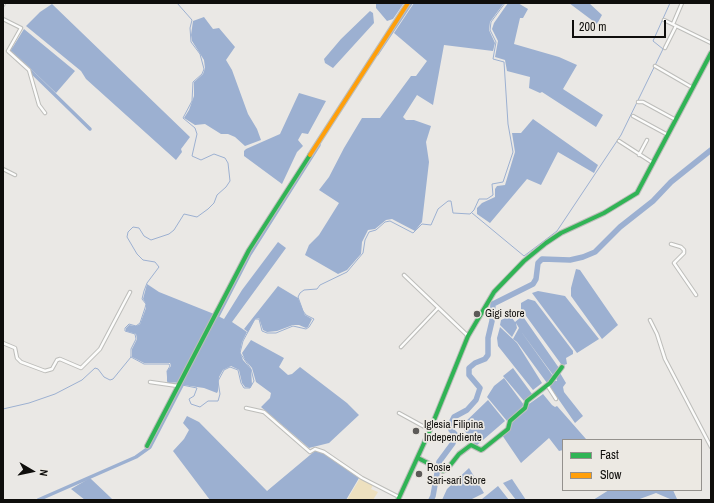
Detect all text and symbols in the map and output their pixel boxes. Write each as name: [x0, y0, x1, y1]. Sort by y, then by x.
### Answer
scale bar: [574, 12, 668, 38]
text: 200 m: [579, 19, 606, 35]
place label: Gigi store: [485, 307, 525, 321]
marker: Gigi store: [472, 309, 482, 319]
place label: Iglesia Filipina Independiente: [424, 418, 483, 444]
marker: Iglesia Filipina Independiente: [411, 426, 421, 436]
legend: [562, 439, 702, 491]
text: Fast: [600, 447, 619, 463]
north arrow: [12, 451, 52, 491]
place label: Rosie Sari-sari Store: [427, 461, 486, 487]
text: Slow: [600, 467, 621, 483]
text: N: [36, 469, 51, 477]
marker: Rosie Sari-sari Store: [414, 469, 424, 479]

